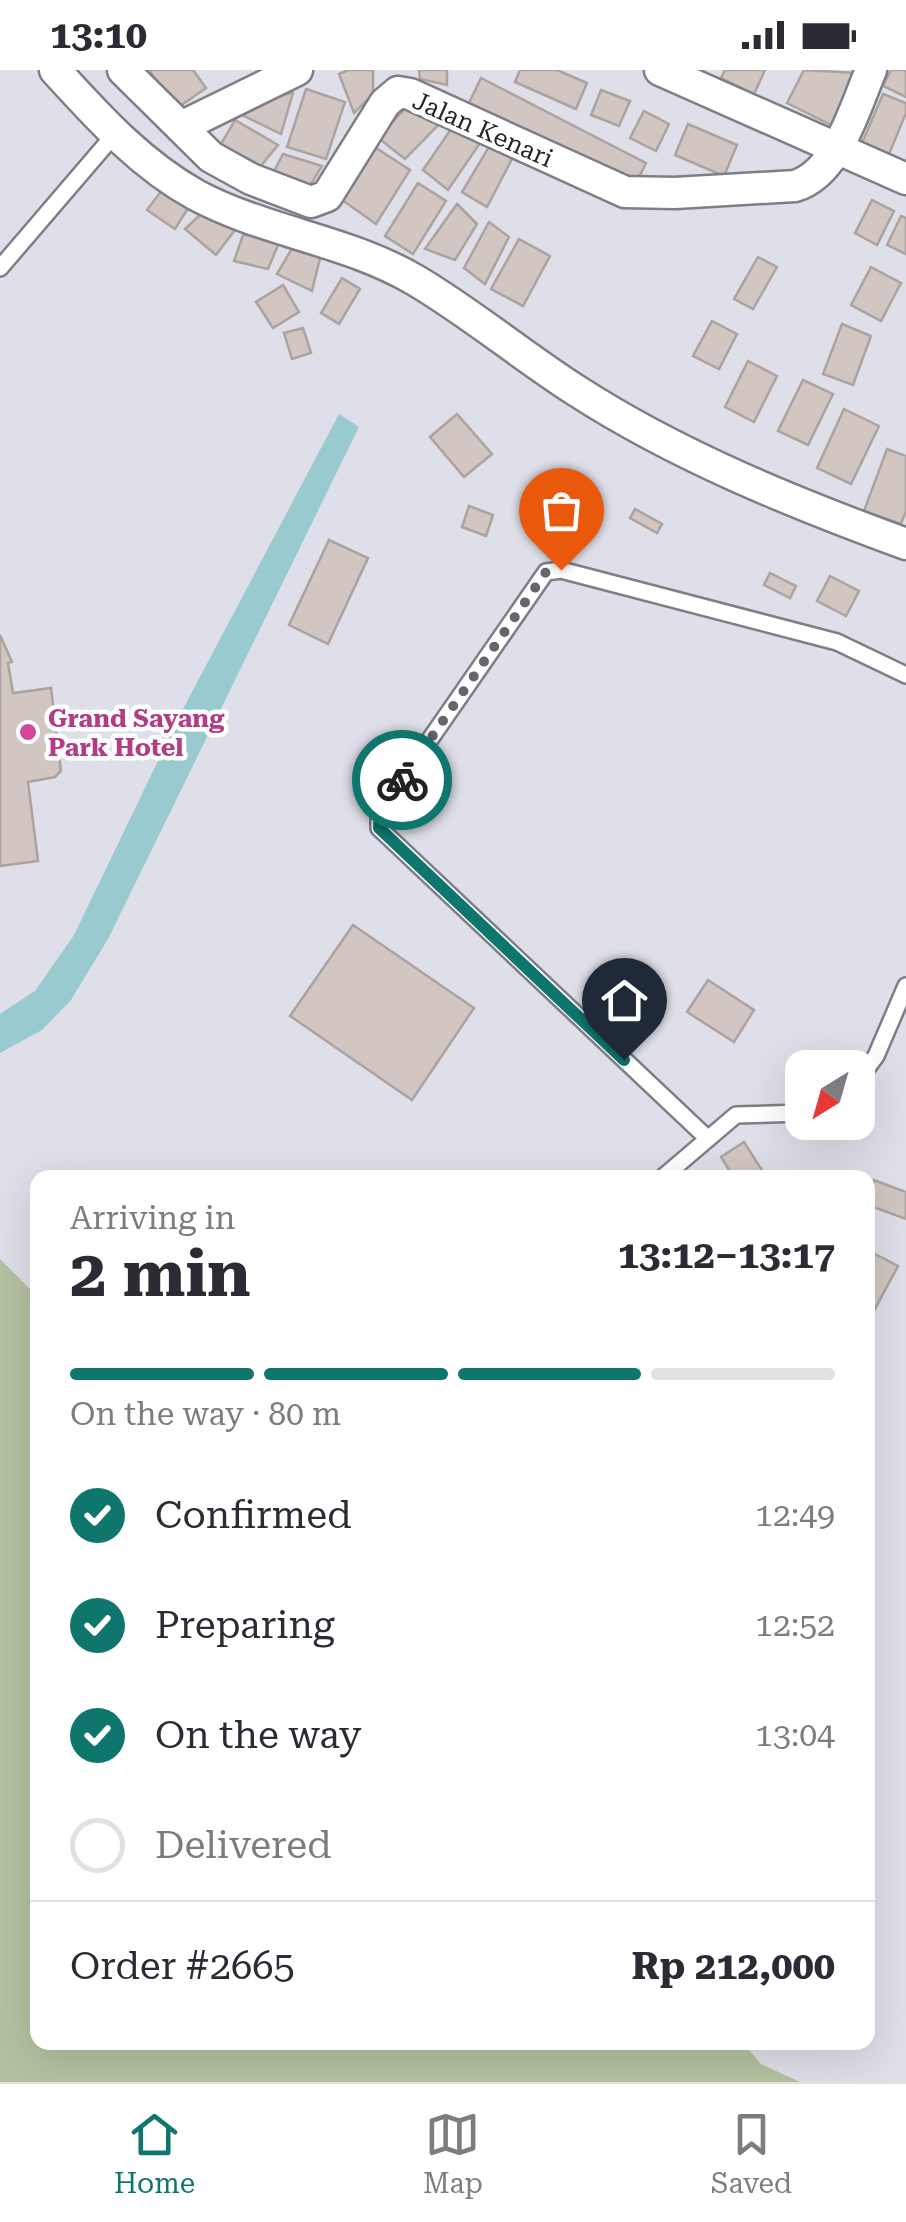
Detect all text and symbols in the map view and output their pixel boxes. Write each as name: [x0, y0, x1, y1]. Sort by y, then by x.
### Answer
text: 13:10: [50, 13, 147, 57]
street label: Jalan Kenari: [408, 86, 557, 173]
pin: [519, 468, 604, 571]
icon: bag: [534, 483, 589, 538]
place label: Grand Sayang Park Hotel: [48, 704, 225, 762]
marker: Grand Sayang Park Hotel: [17, 721, 39, 743]
courier: [352, 730, 452, 830]
icon: bike: [375, 753, 430, 808]
pin: [582, 958, 667, 1061]
icon: home: [597, 973, 652, 1028]
north arrow: [785, 1050, 875, 1140]
map controls: [785, 1050, 875, 1140]
text: Arriving in: [70, 1199, 235, 1237]
text: 13:12–13:17: [618, 1233, 835, 1277]
text: 2 min: [70, 1236, 251, 1312]
text: On the way · 80 m: [70, 1395, 341, 1433]
icon: check: [70, 1488, 125, 1543]
text: Confirmed: [155, 1493, 352, 1537]
text: 12:49: [755, 1496, 835, 1534]
icon: check: [70, 1598, 125, 1653]
text: Preparing: [155, 1603, 335, 1647]
text: 12:52: [755, 1606, 835, 1644]
icon: check: [70, 1708, 125, 1763]
text: On the way: [155, 1713, 361, 1757]
text: 13:04: [755, 1716, 835, 1754]
text: Delivered: [155, 1823, 332, 1867]
text: Order #2665: [70, 1944, 295, 1988]
text: Rp 212,000: [632, 1944, 835, 1988]
tab: Home: [114, 2107, 195, 2200]
tab: Map: [423, 2107, 483, 2200]
tab: Saved: [711, 2107, 792, 2200]

